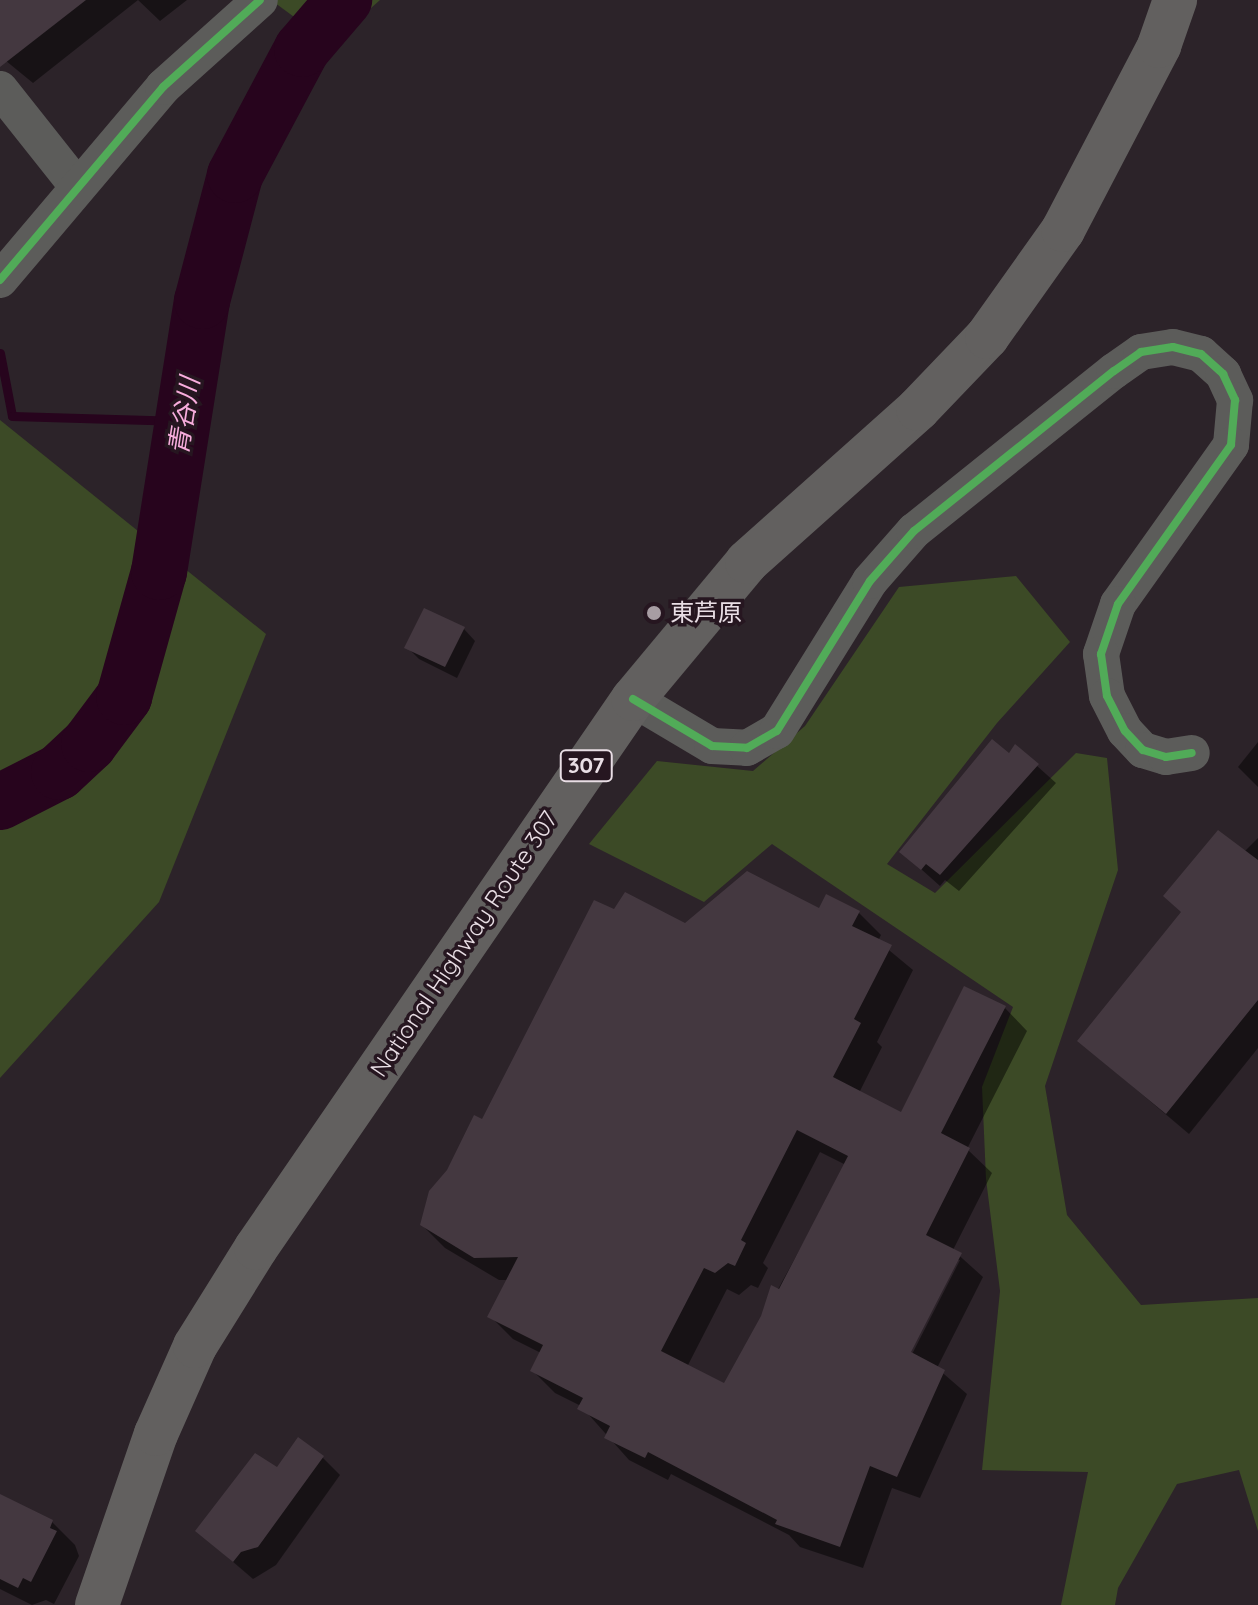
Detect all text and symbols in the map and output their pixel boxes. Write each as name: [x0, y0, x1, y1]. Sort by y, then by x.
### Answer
water label: 青谷川: [162, 375, 206, 457]
place label: 東芦原: [670, 599, 742, 627]
marker: 東芦原: [645, 604, 663, 622]
road number: 307: [558, 748, 614, 784]
street label: National Highway Route 307: [364, 806, 564, 1082]

